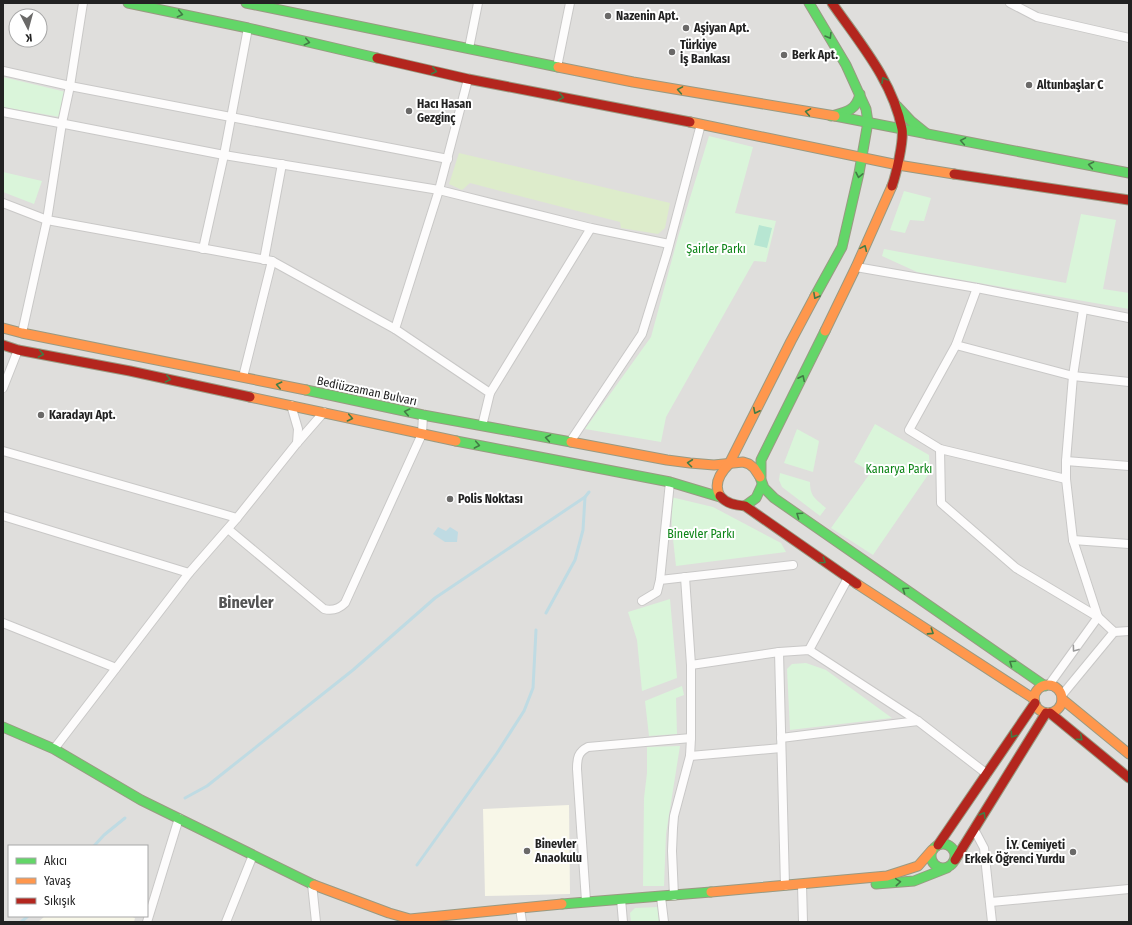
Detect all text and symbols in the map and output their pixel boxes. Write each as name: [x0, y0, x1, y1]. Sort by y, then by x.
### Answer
north arrow: [8, 8, 48, 48]
one-way arrow: [177, 9, 183, 17]
place label: Nazenin Apt.: [616, 9, 679, 23]
marker: Nazenin Apt.: [603, 11, 613, 21]
place label: Aşiyan Apt.: [693, 21, 749, 36]
marker: Aşiyan Apt.: [681, 23, 691, 33]
text: K: [25, 31, 33, 44]
one-way arrow: [824, 32, 832, 39]
one-way arrow: [304, 37, 310, 45]
place label: Türkiye İş Bankası: [680, 38, 730, 67]
marker: Türkiye İş Bankası: [667, 47, 677, 57]
place label: Berk Apt.: [792, 48, 838, 62]
marker: Berk Apt.: [779, 50, 789, 60]
one-way arrow: [430, 67, 437, 75]
one-way arrow: [882, 77, 889, 84]
place label: Altunbaşlar C: [1036, 78, 1104, 93]
marker: Altunbaşlar C: [1024, 80, 1034, 90]
one-way arrow: [676, 86, 683, 95]
one-way arrow: [558, 92, 564, 101]
place label: Hacı Hasan Gezginç: [417, 97, 472, 126]
marker: Hacı Hasan Gezginç: [404, 106, 414, 116]
one-way arrow: [805, 108, 811, 117]
one-way arrow: [960, 137, 966, 146]
one-way arrow: [1088, 161, 1094, 170]
one-way arrow: [855, 171, 863, 178]
park label: Şairler Parkı: [686, 242, 746, 256]
one-way arrow: [860, 245, 868, 252]
one-way arrow: [813, 292, 820, 299]
one-way arrow: [38, 349, 44, 358]
one-way arrow: [165, 374, 172, 382]
street label: Bediüzzaman Bulvarı: [316, 374, 418, 408]
one-way arrow: [797, 374, 805, 382]
one-way arrow: [276, 381, 283, 389]
one-way arrow: [753, 407, 760, 414]
place label: Karadayı Apt.: [49, 408, 116, 422]
one-way arrow: [403, 408, 410, 416]
marker: Karadayı Apt.: [36, 410, 46, 420]
one-way arrow: [347, 414, 353, 422]
one-way arrow: [545, 434, 551, 442]
one-way arrow: [474, 440, 481, 448]
one-way arrow: [687, 458, 693, 467]
park label: Kanarya Parkı: [866, 462, 932, 476]
place label: Polis Noktası: [458, 492, 523, 506]
marker: Polis Noktası: [445, 494, 455, 504]
one-way arrow: [796, 513, 803, 520]
park label: Binevler Parkı: [667, 527, 735, 541]
one-way arrow: [818, 556, 825, 563]
one-way arrow: [903, 588, 910, 595]
district label: Binevler: [218, 593, 274, 612]
one-way arrow: [927, 627, 934, 635]
one-way arrow: [1073, 644, 1080, 651]
one-way arrow: [1010, 661, 1017, 668]
one-way arrow: [1011, 731, 1018, 738]
one-way arrow: [1076, 733, 1083, 740]
one-way arrow: [978, 812, 986, 819]
place label: Binevler Anaokulu: [534, 837, 582, 865]
place label: İ.Y. Cemiyeti Erkek Öğrenci Yurdu: [965, 837, 1065, 866]
legend: [8, 845, 148, 917]
marker: Binevler Anaokulu: [522, 846, 532, 856]
marker: İ.Y. Cemiyeti Erkek Öğrenci Yurdu: [1068, 847, 1078, 857]
text: Akıcı: [44, 854, 67, 868]
text: Yavaş: [44, 874, 71, 888]
one-way arrow: [895, 878, 901, 887]
text: Sıkışık: [44, 894, 76, 908]

